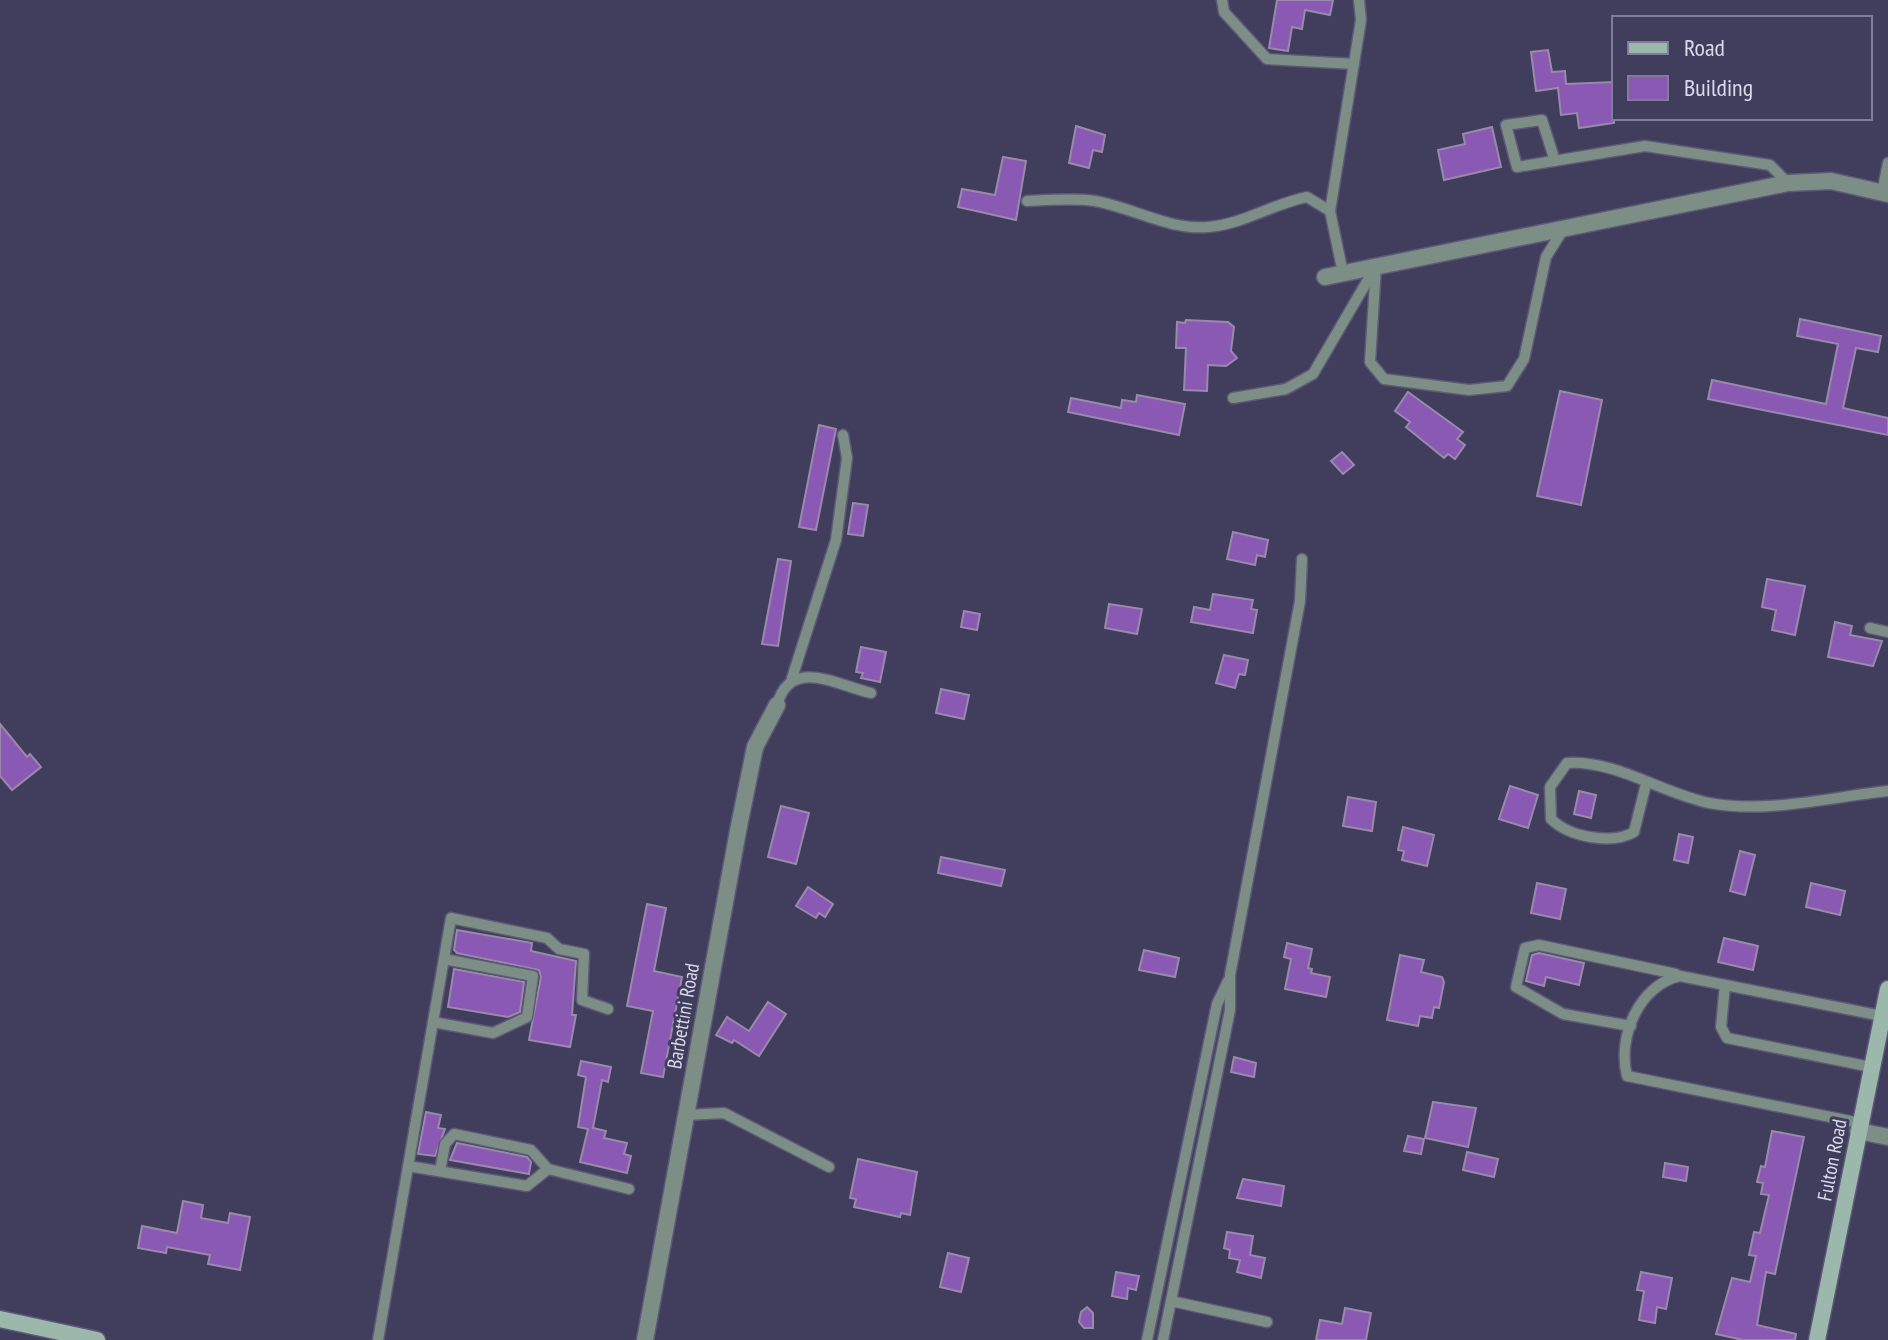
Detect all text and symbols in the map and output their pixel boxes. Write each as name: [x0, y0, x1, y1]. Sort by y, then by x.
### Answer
legend: [1612, 16, 1872, 120]
text: Road: [1684, 32, 1725, 63]
text: Building: [1684, 72, 1753, 103]
street label: Barbettini Road: [661, 961, 705, 1071]
street label: Fulton Road: [1811, 1117, 1853, 1203]

